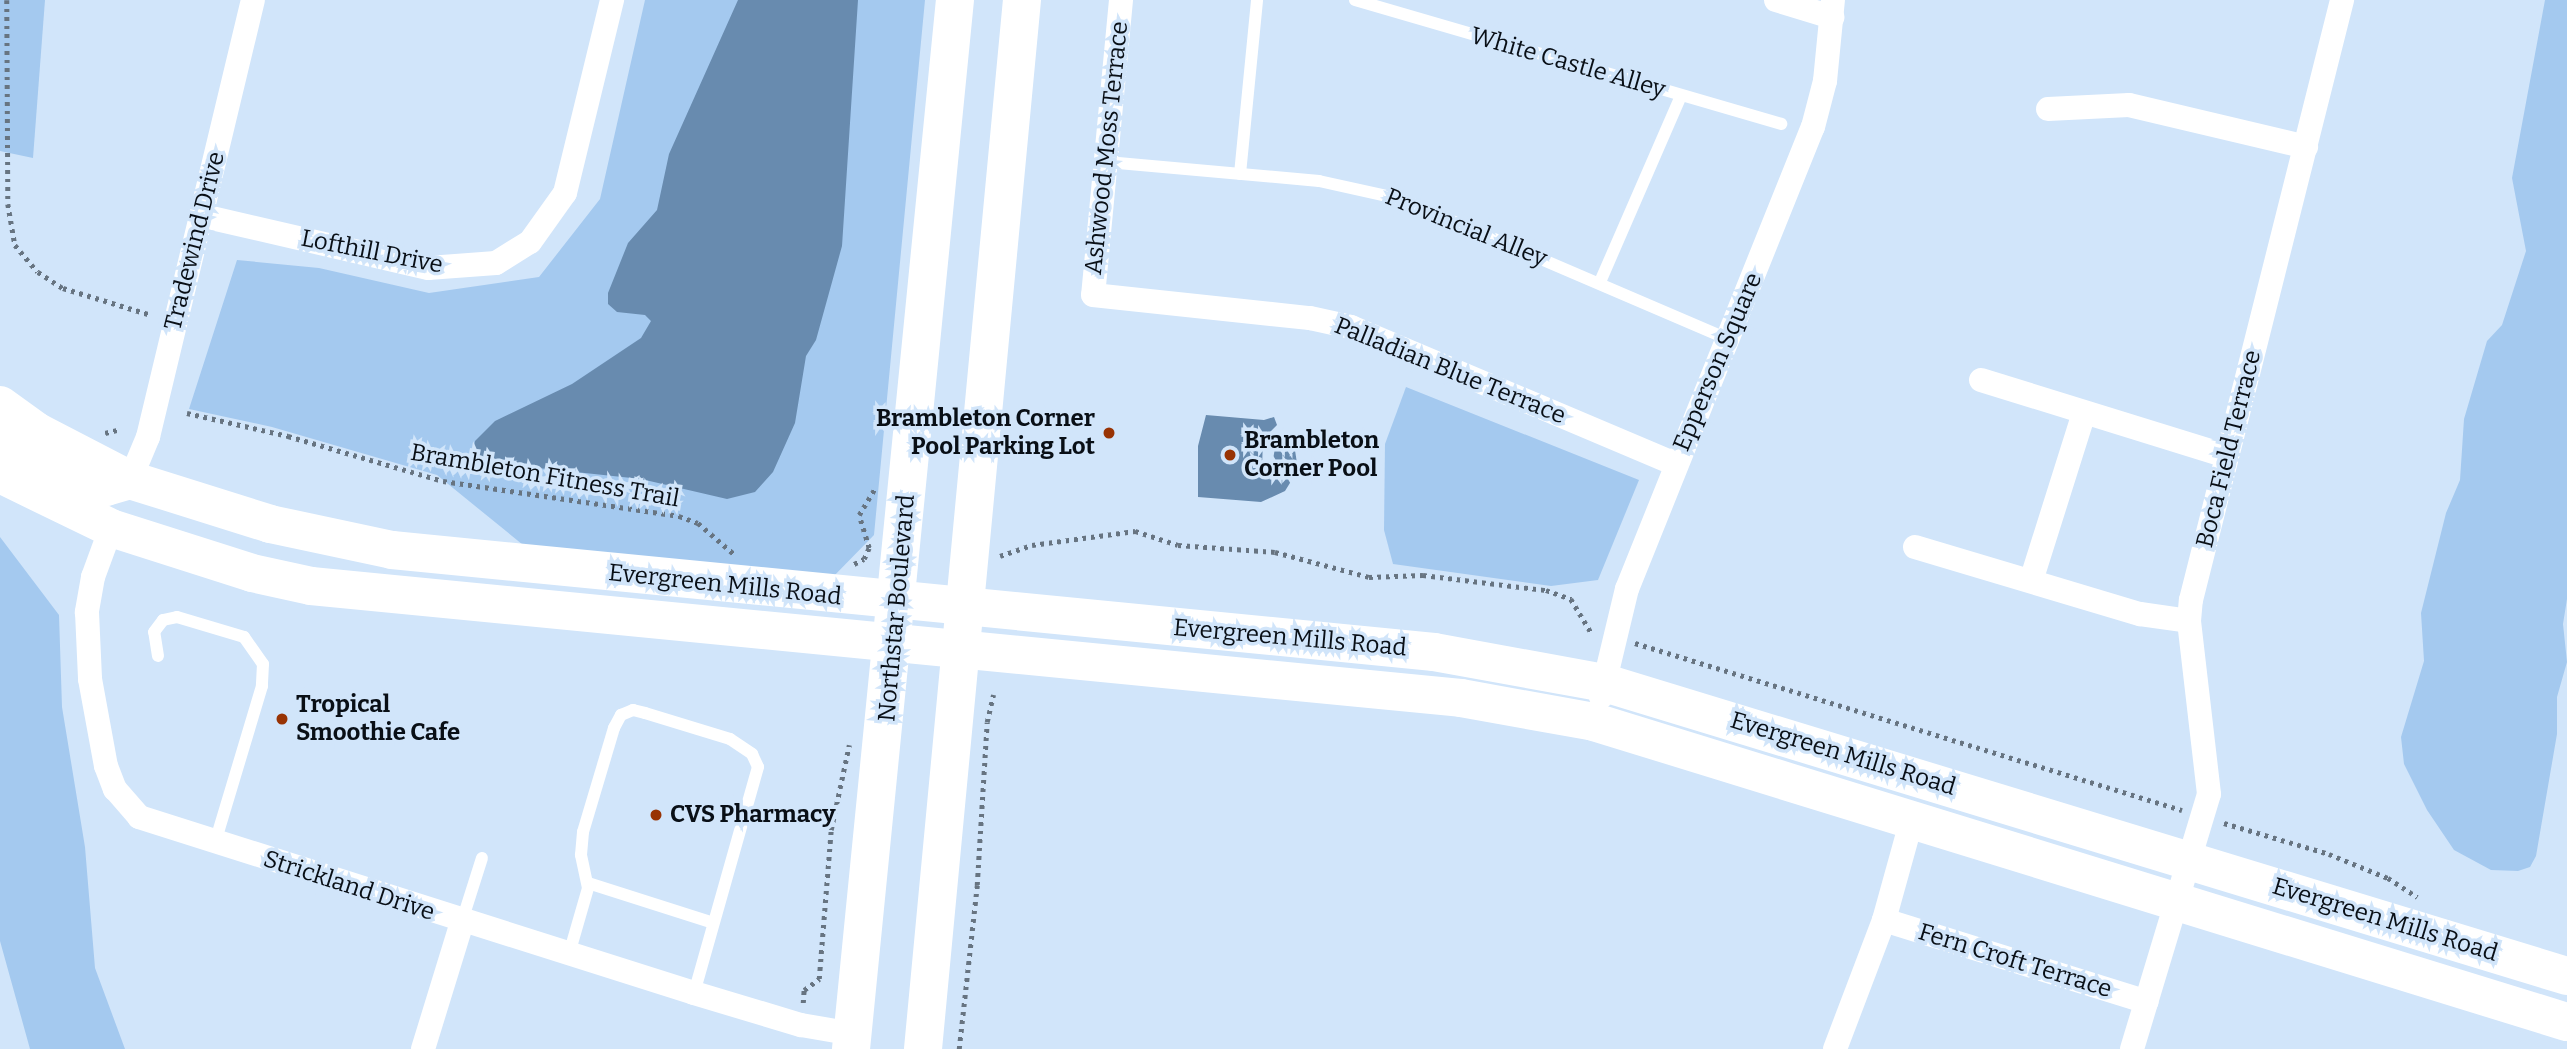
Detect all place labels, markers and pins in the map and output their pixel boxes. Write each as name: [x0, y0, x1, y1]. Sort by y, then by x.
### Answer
place label: Brambleton Corner Pool Parking Lot: [876, 405, 1095, 461]
marker: Brambleton Corner Pool Parking Lot: [1101, 425, 1117, 441]
place label: Brambleton Corner Pool: [1244, 427, 1379, 483]
marker: Brambleton Corner Pool: [1222, 447, 1238, 463]
place label: Tropical Smoothie Cafe: [296, 691, 460, 747]
marker: Tropical Smoothie Cafe: [274, 711, 290, 727]
place label: CVS Pharmacy: [670, 801, 836, 829]
marker: CVS Pharmacy: [648, 807, 664, 823]

